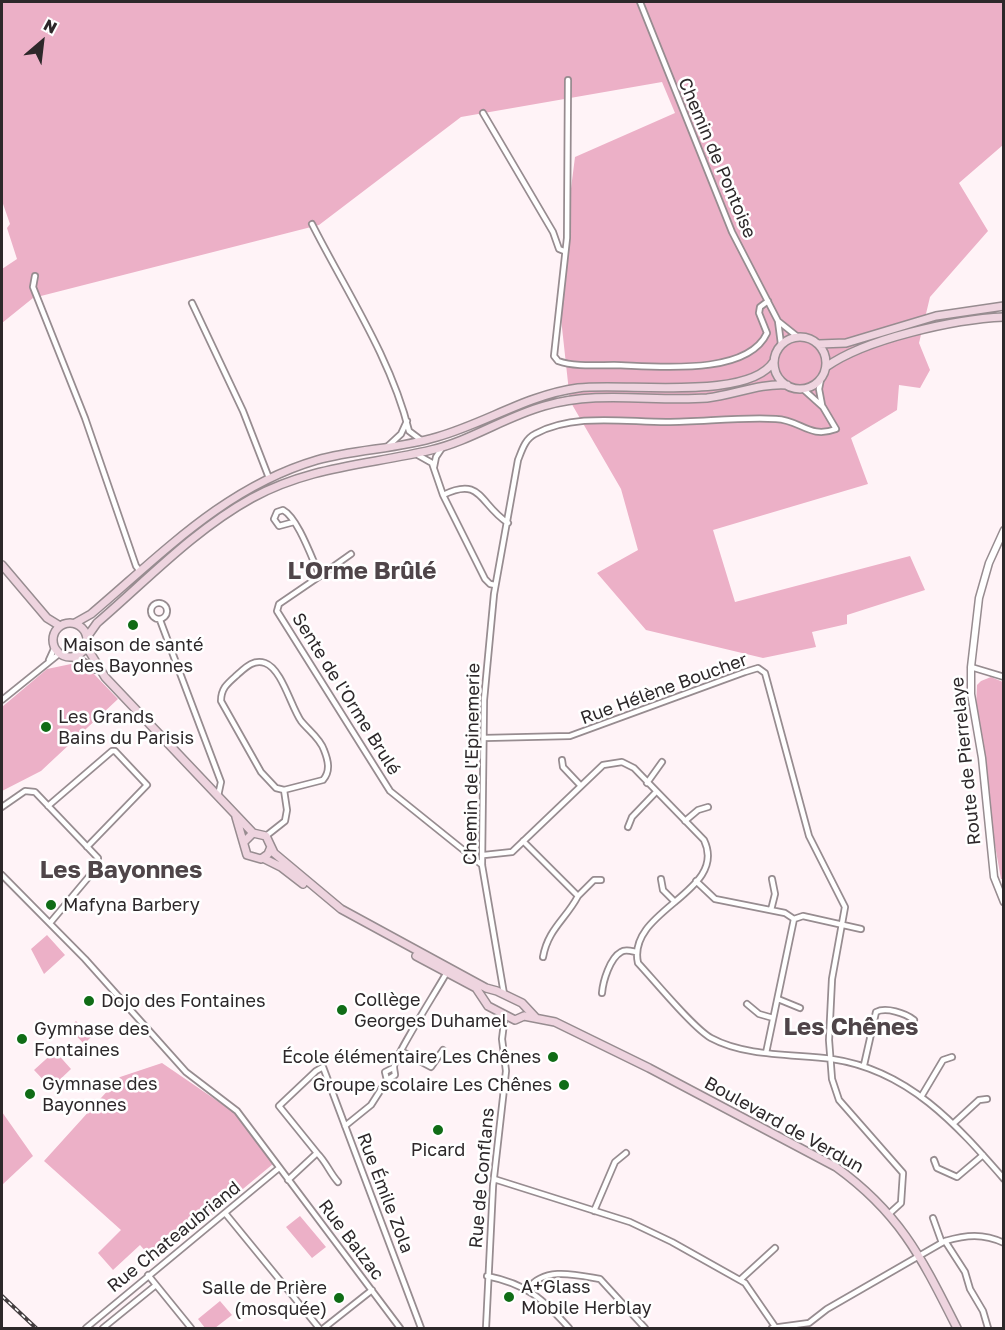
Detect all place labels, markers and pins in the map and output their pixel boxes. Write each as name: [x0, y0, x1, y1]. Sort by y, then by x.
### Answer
marker: Maison de santé des Bayonnes: [126, 618, 140, 632]
place label: Maison de santé des Bayonnes: [63, 634, 203, 676]
place label: Les Grands Bains du Parisis: [58, 706, 194, 748]
marker: Les Grands Bains du Parisis: [39, 720, 53, 734]
place label: Mafyna Barbery: [63, 894, 200, 916]
marker: Mafyna Barbery: [44, 898, 58, 912]
place label: Collège Georges Duhamel: [354, 989, 507, 1032]
place label: Dojo des Fontaines: [101, 990, 266, 1012]
marker: Dojo des Fontaines: [82, 994, 96, 1008]
marker: Collège Georges Duhamel: [335, 1003, 349, 1017]
place label: Gymnase des Fontaines: [34, 1018, 149, 1060]
marker: Gymnase des Fontaines: [15, 1032, 29, 1046]
place label: École élémentaire Les Chênes: [282, 1046, 541, 1068]
marker: École élémentaire Les Chênes: [546, 1050, 560, 1064]
place label: Gymnase des Bayonnes: [42, 1073, 157, 1116]
place label: Groupe scolaire Les Chênes: [313, 1074, 552, 1096]
marker: Groupe scolaire Les Chênes: [557, 1078, 571, 1092]
marker: Gymnase des Bayonnes: [23, 1087, 37, 1101]
marker: Picard: [431, 1123, 445, 1137]
place label: Picard: [411, 1139, 465, 1161]
place label: A+Glass Mobile Herblay: [521, 1276, 652, 1318]
place label: Salle de Prière (mosquée): [202, 1277, 327, 1320]
marker: A+Glass Mobile Herblay: [502, 1290, 516, 1304]
marker: Salle de Prière (mosquée): [332, 1291, 346, 1305]

